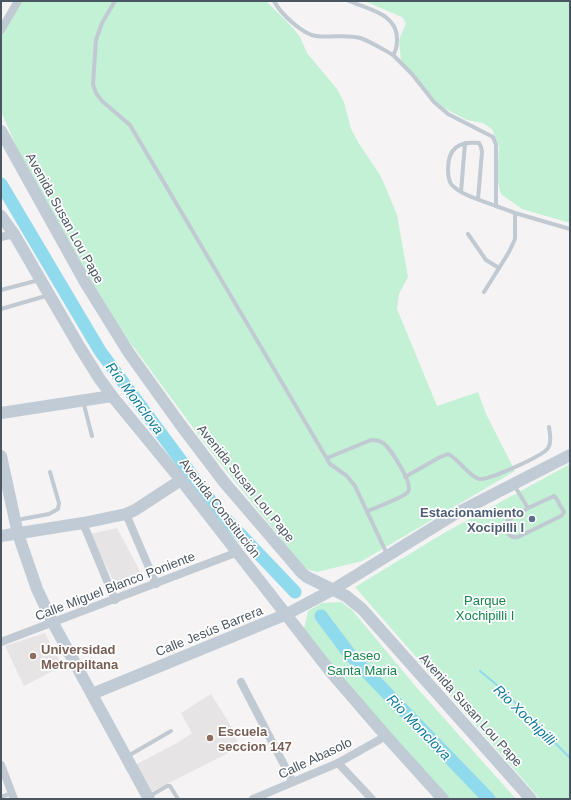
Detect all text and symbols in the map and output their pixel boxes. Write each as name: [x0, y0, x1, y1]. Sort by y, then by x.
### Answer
street label: Avenida Susan Lou Pape: [23, 150, 107, 286]
water label: Río Monclova: [103, 359, 167, 437]
street label: Avenida Susan Lou Pape: [194, 421, 298, 545]
street label: Avenida Constitución: [177, 455, 263, 561]
place label: Estacionamiento Xocipilli I: [420, 505, 524, 535]
marker: Estacionamiento Xocipilli I: [527, 514, 537, 524]
street label: Calle Miguel Blanco Poniente: [33, 549, 197, 623]
park label: Parque Xochipilli I: [456, 593, 514, 623]
street label: Calle Jesús Barrera: [153, 602, 265, 659]
place label: Universidad Metropiltana: [41, 642, 119, 672]
park label: Paseo Santa Maria: [327, 648, 398, 678]
marker: Universidad Metropiltana: [28, 651, 38, 661]
street label: Avenida Susan Lou Pape: [416, 651, 526, 769]
water label: Rio Xochipilli: [491, 681, 560, 749]
water label: Rio Monclova: [384, 691, 454, 763]
place label: Escuela seccion 147: [218, 724, 292, 754]
marker: Escuela seccion 147: [205, 733, 215, 743]
street label: Calle Abasolo: [276, 734, 354, 782]

